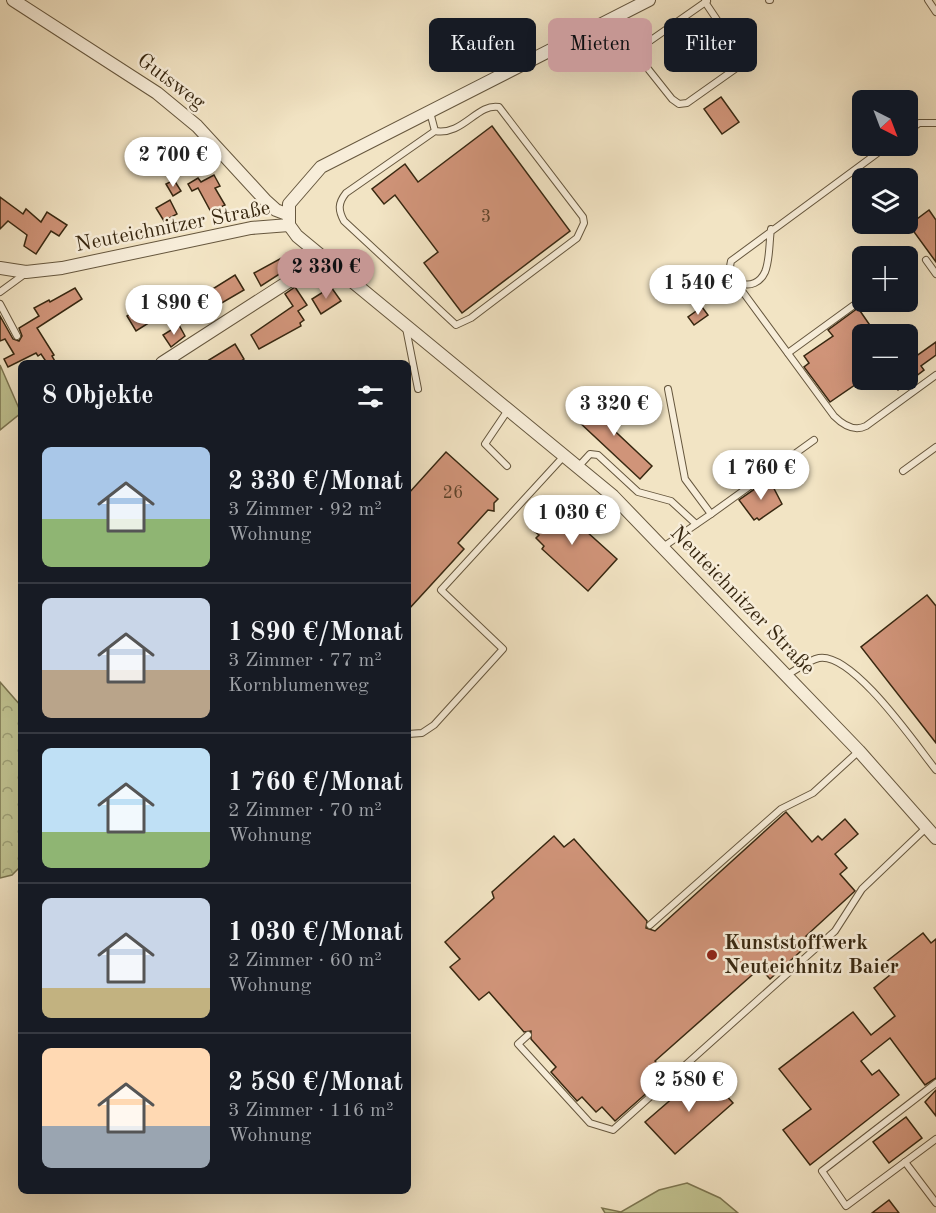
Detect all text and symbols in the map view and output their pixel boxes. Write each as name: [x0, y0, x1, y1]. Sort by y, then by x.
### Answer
chip: Kaufen: [429, 18, 536, 72]
chip: Mieten: [548, 18, 652, 72]
chip: Filter: [664, 18, 757, 72]
street label: Gutsweg: [133, 50, 209, 115]
north arrow: [852, 90, 918, 156]
map controls: [852, 90, 918, 390]
pin: 2 700 €: [118, 137, 228, 188]
text: 2 700 €: [138, 146, 208, 166]
button: layers: [852, 168, 918, 234]
street label: Neuteichnitzer Straße: [74, 198, 272, 256]
house number: 3: [481, 208, 491, 226]
button: +: [852, 246, 918, 312]
pin: 2 330 €: [271, 249, 381, 300]
text: 2 330 €: [291, 258, 361, 278]
pin: 1 540 €: [643, 265, 753, 316]
text: 1 540 €: [663, 274, 733, 294]
pin: 1 890 €: [119, 285, 229, 336]
text: 1 890 €: [139, 294, 209, 314]
button: −: [852, 324, 918, 390]
icon: filters: [354, 380, 387, 413]
text: 8 Objekte: [42, 383, 154, 409]
pin: 3 320 €: [559, 386, 669, 437]
text: 3 320 €: [579, 395, 649, 415]
pin: 1 760 €: [706, 450, 816, 501]
text: 1 760 €: [726, 459, 796, 479]
text: 2 330 €/Monat: [228, 469, 403, 495]
icon: home: [90, 471, 162, 543]
house number: 26: [443, 484, 463, 502]
pin: 1 030 €: [517, 495, 627, 546]
text: 3 Zimmer · 92 m²: [228, 500, 382, 520]
text: 1 030 €: [537, 504, 607, 524]
street label: Neuteichnitzer Straße: [666, 522, 818, 680]
text: Wohnung: [228, 525, 311, 545]
text: 1 890 €/Monat: [228, 620, 403, 646]
icon: home: [90, 622, 162, 694]
text: 3 Zimmer · 77 m²: [228, 651, 382, 671]
text: Kornblumenweg: [228, 676, 369, 696]
text: 1 760 €/Monat: [228, 770, 403, 796]
icon: home: [90, 772, 162, 844]
text: 2 Zimmer · 70 m²: [228, 801, 382, 821]
text: Wohnung: [228, 826, 311, 846]
text: 1 030 €/Monat: [228, 920, 403, 946]
icon: home: [90, 922, 162, 994]
place label: Kunststoffwerk Neuteichnitz Baier: [724, 933, 899, 978]
marker: Kunststoffwerk Neuteichnitz Baier: [705, 948, 719, 962]
text: 2 Zimmer · 60 m²: [228, 951, 382, 971]
text: Wohnung: [228, 976, 311, 996]
pin: 2 580 €: [634, 1062, 744, 1113]
text: 2 580 €/Monat: [228, 1070, 403, 1096]
text: 2 580 €: [654, 1071, 724, 1091]
icon: home: [90, 1072, 162, 1144]
text: 3 Zimmer · 116 m²: [228, 1101, 393, 1121]
text: Wohnung: [228, 1126, 311, 1146]

